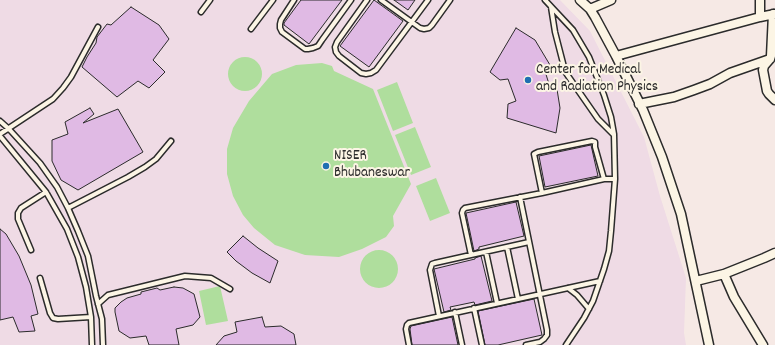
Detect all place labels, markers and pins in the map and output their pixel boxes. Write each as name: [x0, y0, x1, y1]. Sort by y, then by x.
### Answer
place label: Center for Medical and Radiation Physics: [536, 62, 658, 97]
marker: Center for Medical and Radiation Physics: [523, 75, 533, 85]
place label: NISER Bhubaneswar: [334, 148, 410, 183]
marker: NISER Bhubaneswar: [321, 161, 331, 171]

